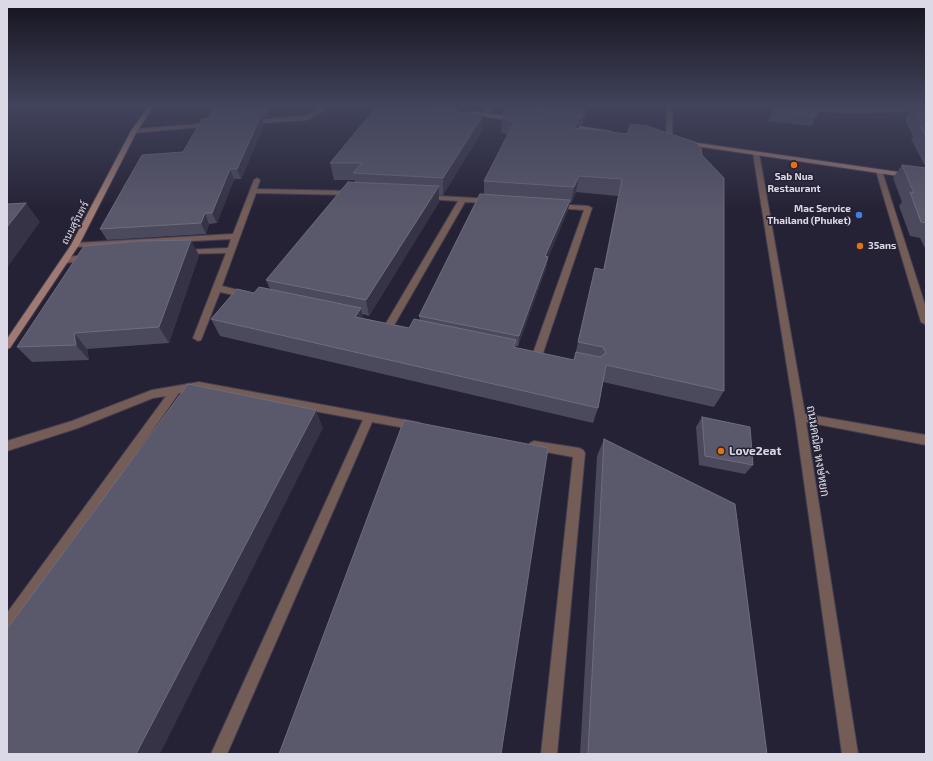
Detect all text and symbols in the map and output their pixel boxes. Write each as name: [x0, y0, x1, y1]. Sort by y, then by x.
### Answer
marker: Sab Nua Restaurant: [789, 160, 799, 170]
place label: Sab Nua Restaurant: [767, 171, 821, 194]
street label: ถนนสุรินทร์: [59, 199, 91, 247]
place label: Mac Service Thailand (Phuket): [767, 203, 851, 226]
marker: Mac Service Thailand (Phuket): [854, 210, 864, 220]
place label: 35ans: [868, 240, 896, 252]
marker: 35ans: [855, 241, 865, 251]
street label: ถนนคณิต หงษ์หยก: [804, 404, 832, 498]
place label: Love2eat: [729, 444, 781, 458]
marker: Love2eat: [716, 446, 726, 456]

